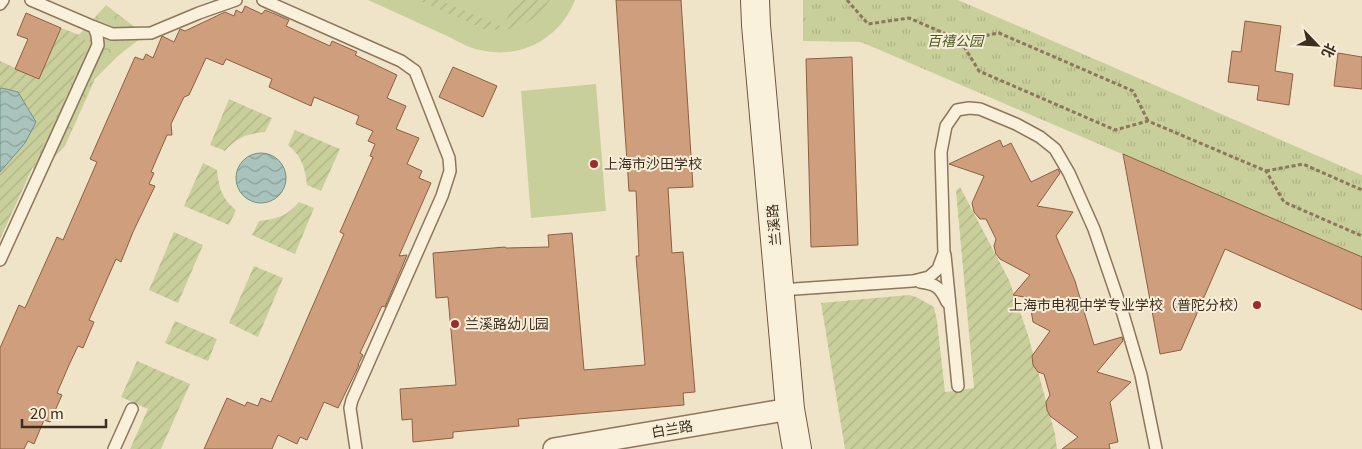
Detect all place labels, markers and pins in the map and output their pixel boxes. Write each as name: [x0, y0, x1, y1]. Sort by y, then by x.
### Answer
place label: 上海市沙田学校: [604, 153, 702, 173]
marker: 上海市沙田学校: [588, 158, 600, 170]
place label: 上海市电视中学专业学校（普陀分校）: [1009, 294, 1247, 314]
marker: 上海市电视中学专业学校（普陀分校）: [1251, 299, 1263, 311]
place label: 兰溪路幼儿园: [465, 313, 549, 333]
marker: 兰溪路幼儿园: [449, 318, 461, 330]

